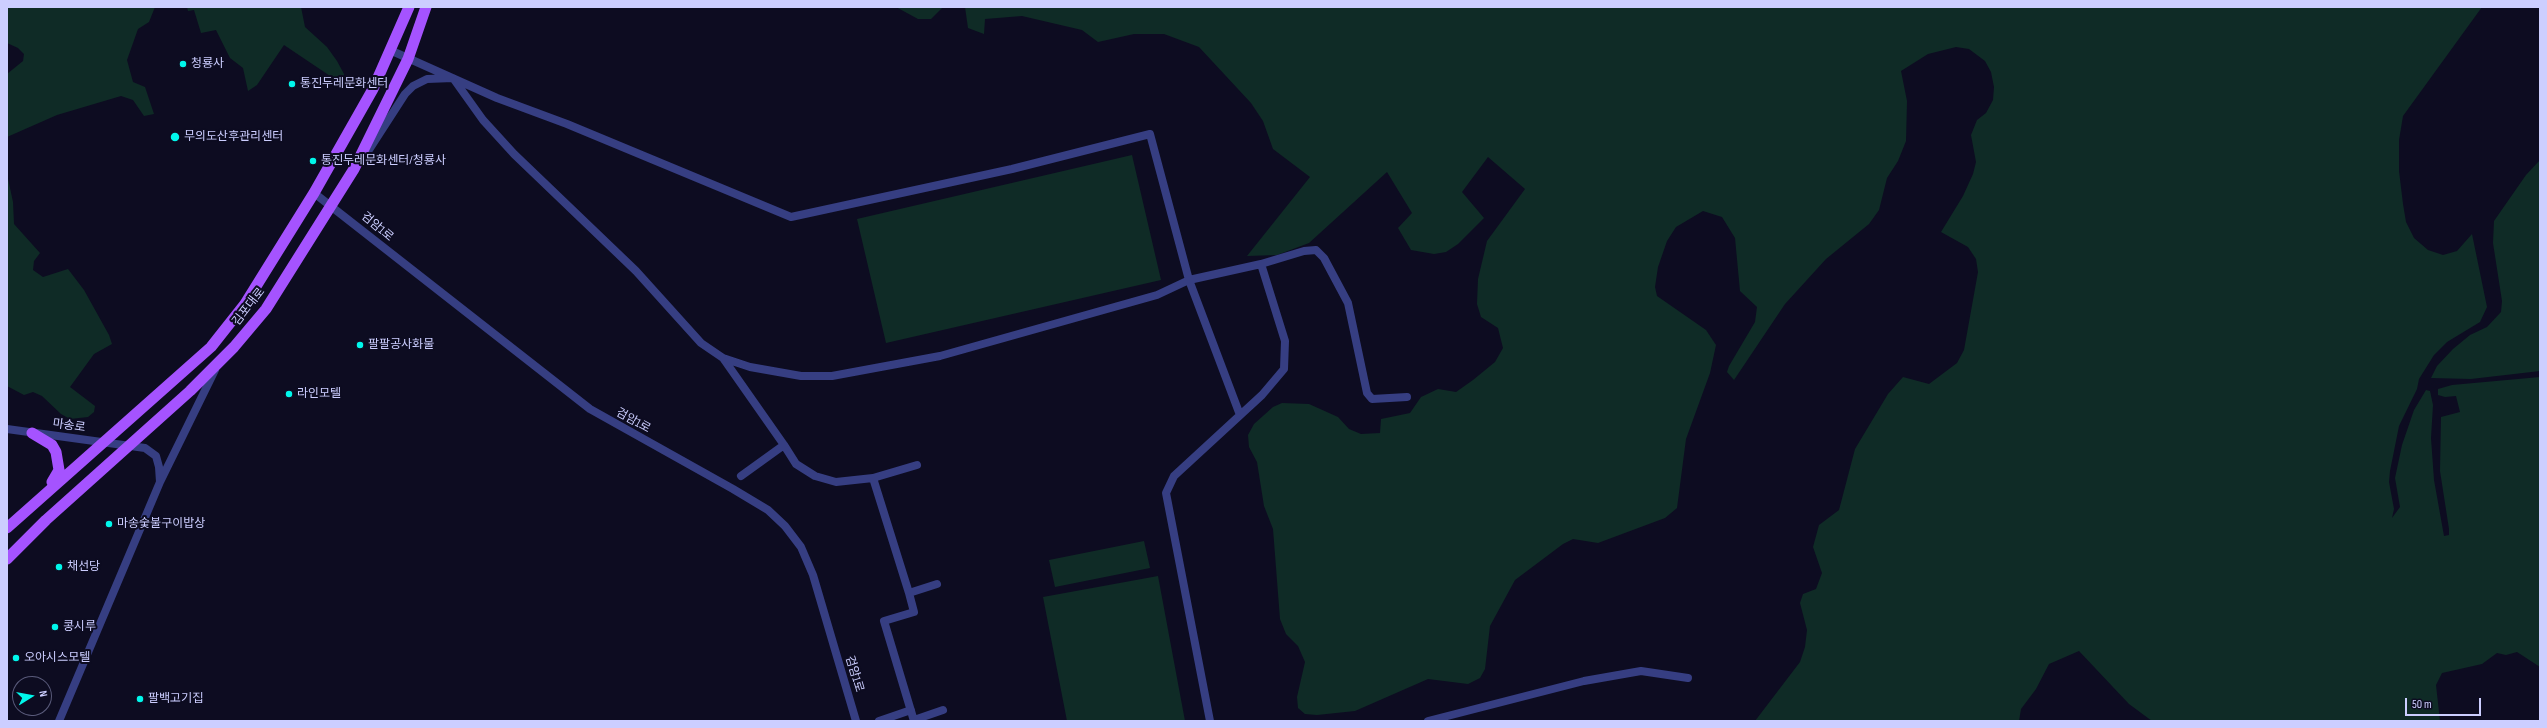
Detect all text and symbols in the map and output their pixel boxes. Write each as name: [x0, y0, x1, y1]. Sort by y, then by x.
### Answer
place label: 청룡사: [191, 57, 224, 71]
marker: 청룡사: [178, 59, 188, 69]
place label: 통진두레문화센터: [300, 77, 388, 91]
marker: 통진두레문화센터: [287, 79, 297, 89]
place label: 무의도산후관리센터: [184, 130, 283, 144]
marker: 무의도산후관리센터: [169, 131, 181, 143]
place label: 통진두레문화센터/청룡사: [321, 154, 446, 168]
marker: 통진두레문화센터/청룡사: [308, 156, 318, 166]
street label: 검암1로: [358, 209, 396, 245]
street label: 김포대로: [230, 285, 268, 329]
place label: 팔팔공사화물: [368, 338, 434, 352]
marker: 팔팔공사화물: [355, 340, 365, 350]
place label: 라인모텔: [297, 387, 341, 401]
marker: 라인모텔: [284, 389, 294, 399]
street label: 검암1로: [613, 406, 653, 436]
street label: 마송로: [52, 417, 86, 435]
place label: 마송숯불구이밥상: [117, 517, 205, 531]
marker: 마송숯불구이밥상: [104, 519, 114, 529]
place label: 채선당: [67, 560, 100, 574]
marker: 채선당: [54, 562, 64, 572]
place label: 콩시루: [63, 620, 96, 634]
marker: 콩시루: [50, 622, 60, 632]
place label: 오아시스모텔: [24, 651, 90, 665]
marker: 오아시스모텔: [11, 653, 21, 663]
street label: 검암1로: [842, 654, 866, 694]
north arrow: [12, 676, 52, 716]
text: N: [36, 690, 50, 698]
scale bar: [2407, 690, 2483, 716]
place label: 팔백고기집: [148, 692, 203, 706]
marker: 팔백고기집: [135, 694, 145, 704]
text: 50 m: [2412, 697, 2432, 712]

